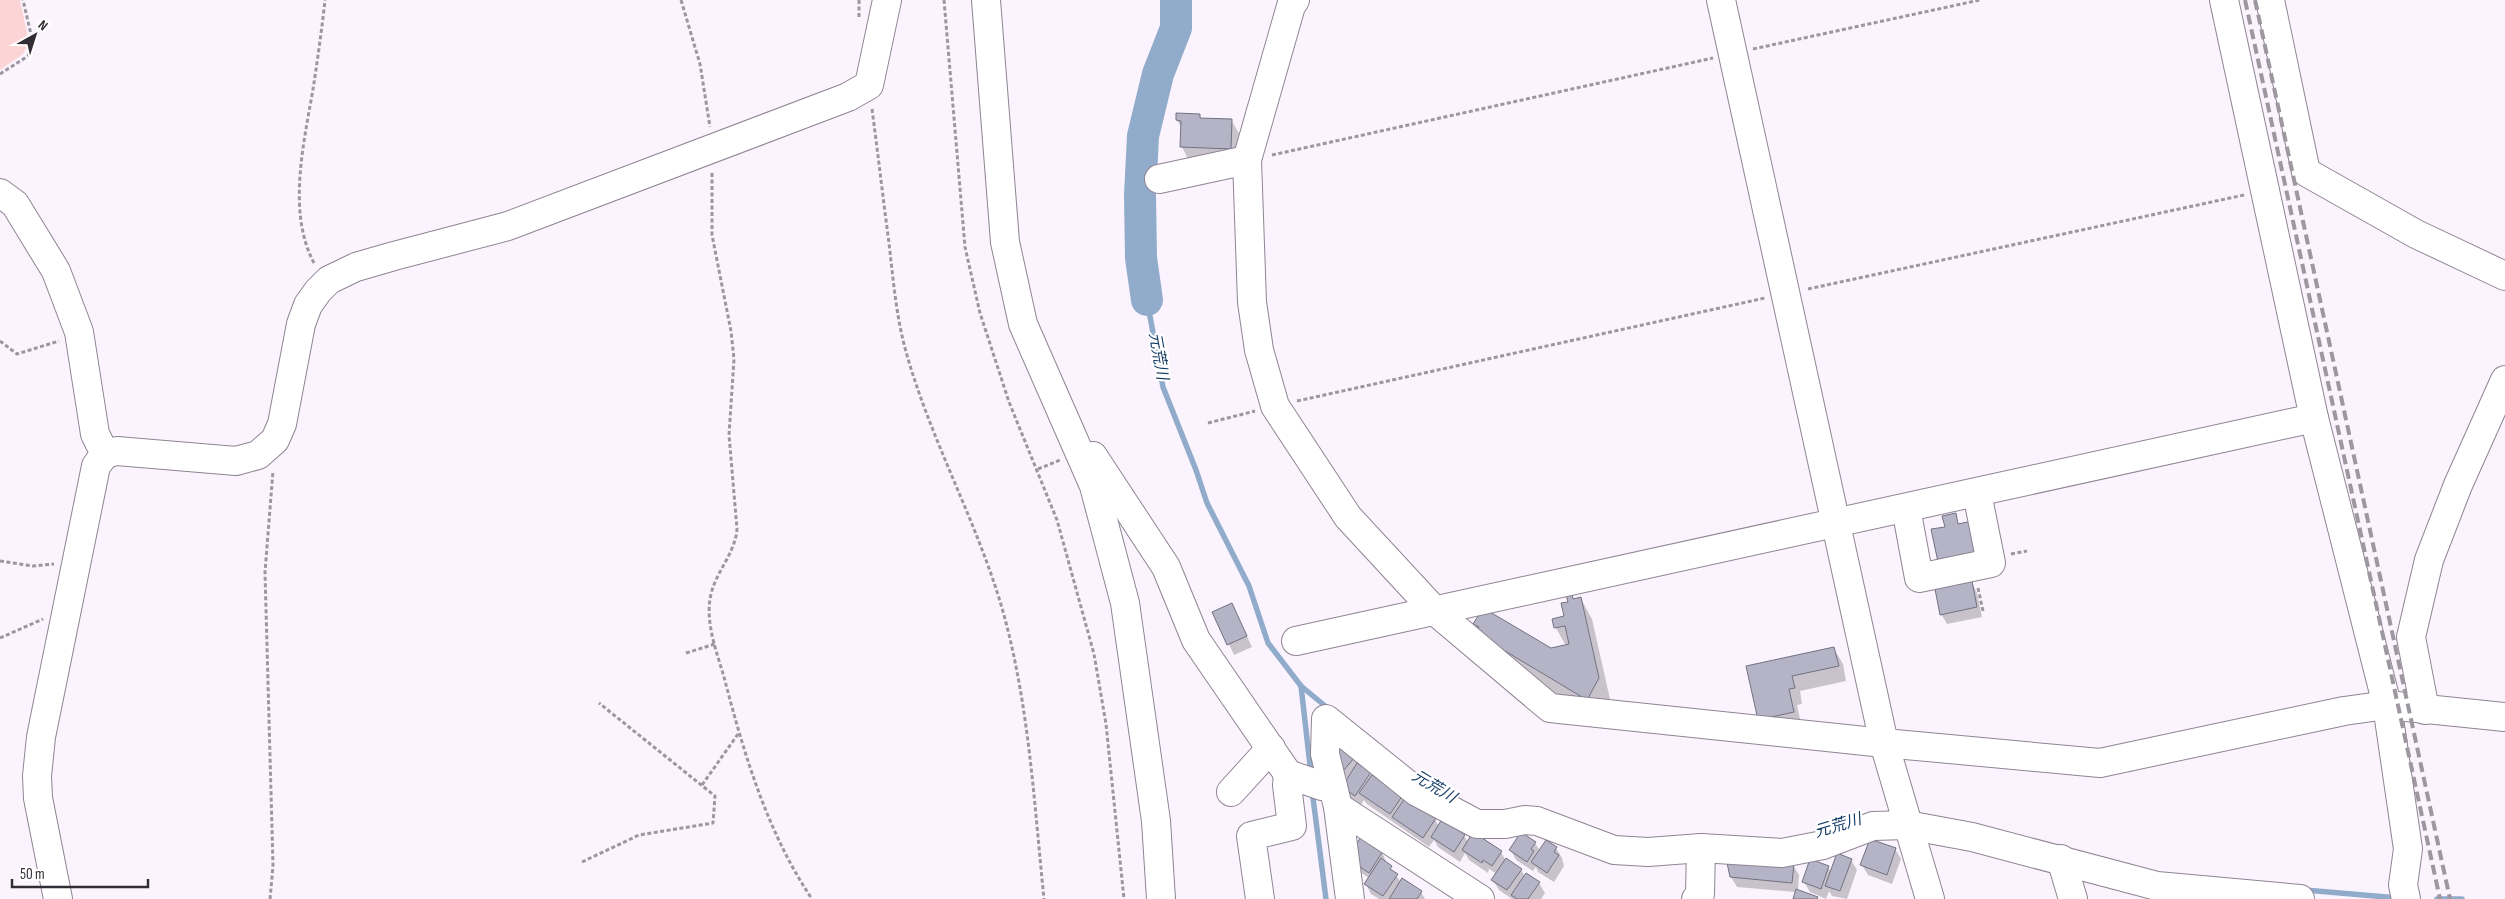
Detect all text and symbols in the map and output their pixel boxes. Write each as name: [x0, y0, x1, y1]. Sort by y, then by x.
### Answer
north arrow: [10, 10, 60, 60]
text: N: [35, 16, 51, 34]
water label: 元荒川: [1144, 331, 1172, 383]
water label: 元荒川: [1409, 766, 1461, 809]
water label: 元荒川: [1812, 809, 1866, 842]
scale bar: [12, 856, 149, 888]
text: 50 m: [20, 865, 45, 884]

